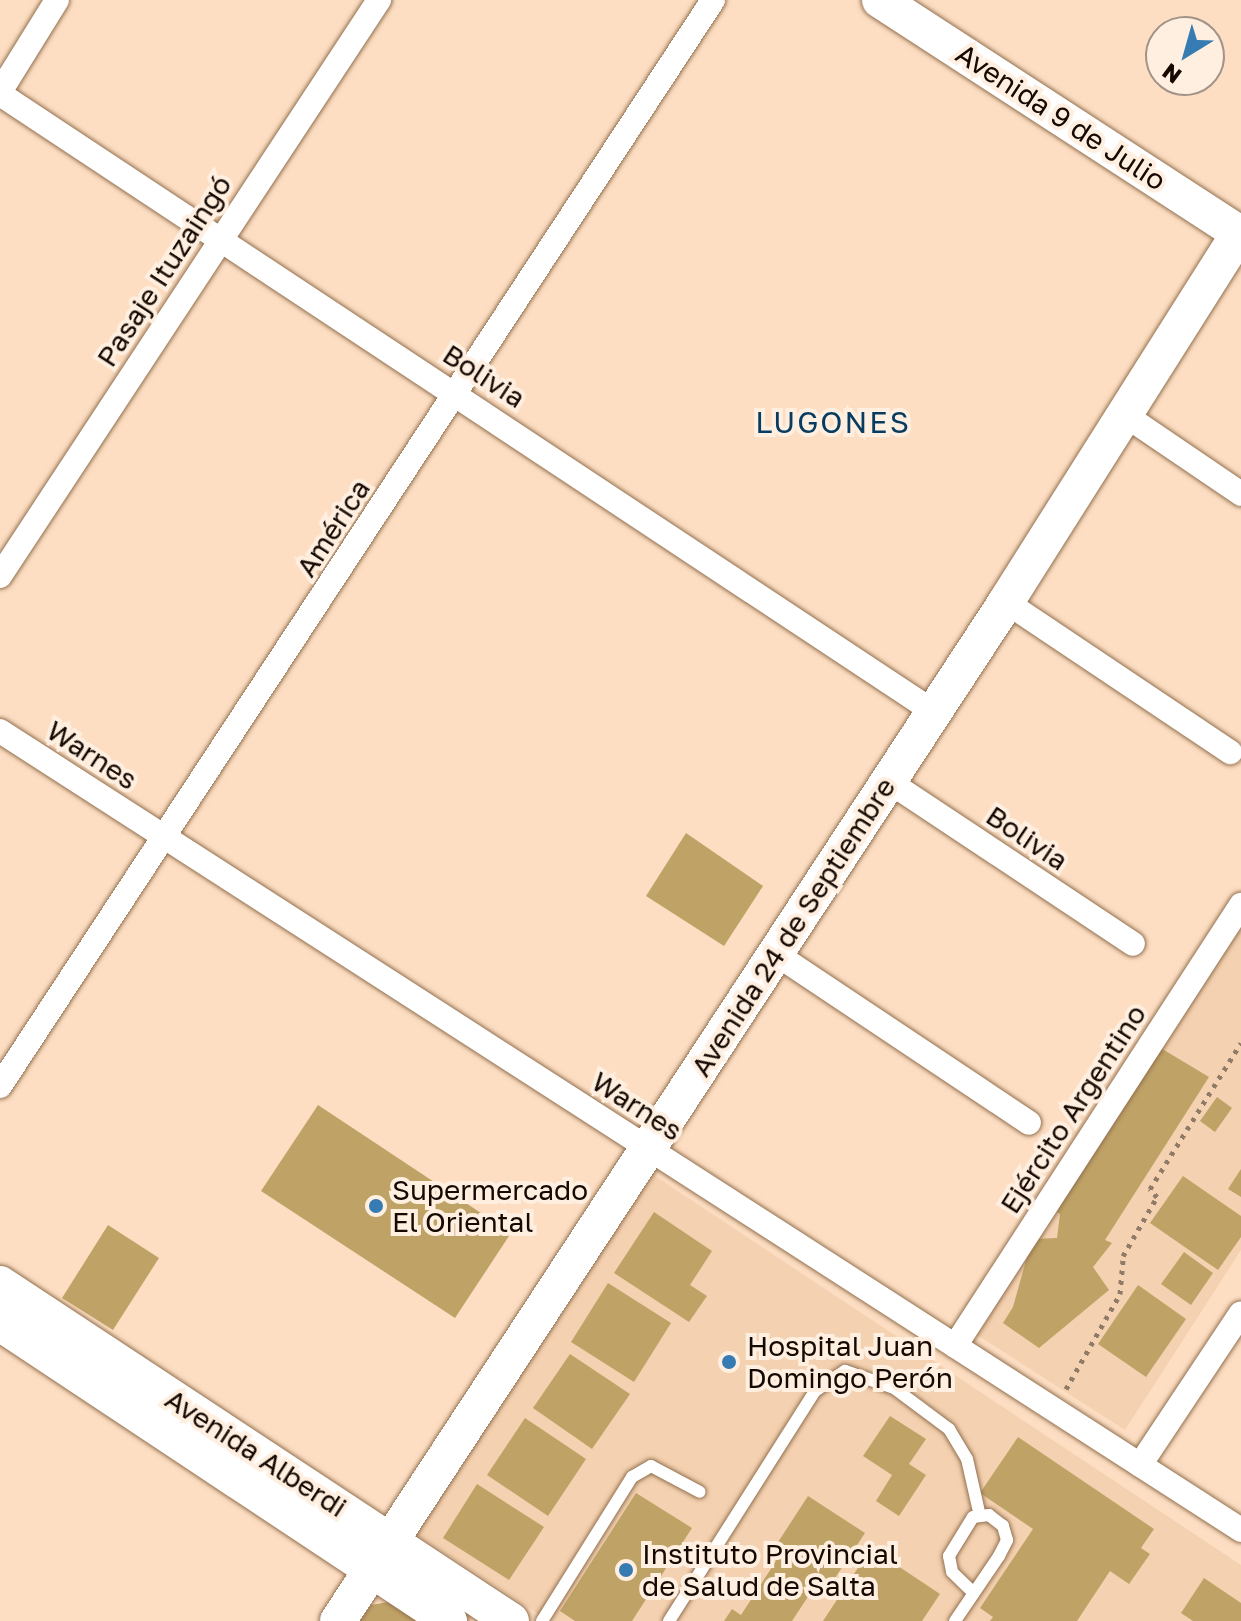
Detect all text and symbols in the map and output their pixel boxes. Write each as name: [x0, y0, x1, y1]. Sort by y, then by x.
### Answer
north arrow: [1145, 16, 1225, 96]
street label: Avenida 9 de Julio: [950, 37, 1172, 197]
text: N: [1157, 58, 1186, 90]
street label: Pasaje Ituzaingó: [90, 169, 238, 373]
street label: Bolivia: [437, 337, 531, 415]
district label: LUGONES: [755, 404, 911, 440]
street label: América: [289, 473, 377, 583]
street label: Warnes: [41, 713, 143, 797]
street label: Avenida 24 de Septiembre: [684, 771, 902, 1083]
street label: Bolivia: [980, 799, 1074, 877]
street label: Ejército Argentino: [993, 998, 1153, 1220]
street label: Warnes: [586, 1064, 688, 1148]
place label: Supermercado El Oriental: [392, 1173, 588, 1239]
marker: Supermercado El Oriental: [367, 1197, 385, 1215]
place label: Hospital Juan Domingo Perón: [747, 1329, 953, 1395]
marker: Hospital Juan Domingo Perón: [718, 1351, 740, 1373]
street label: Avenida Alberdi: [159, 1382, 353, 1524]
place label: Instituto Provincial de Salud de Salta: [642, 1537, 898, 1603]
marker: Instituto Provincial de Salud de Salta: [617, 1561, 635, 1579]

